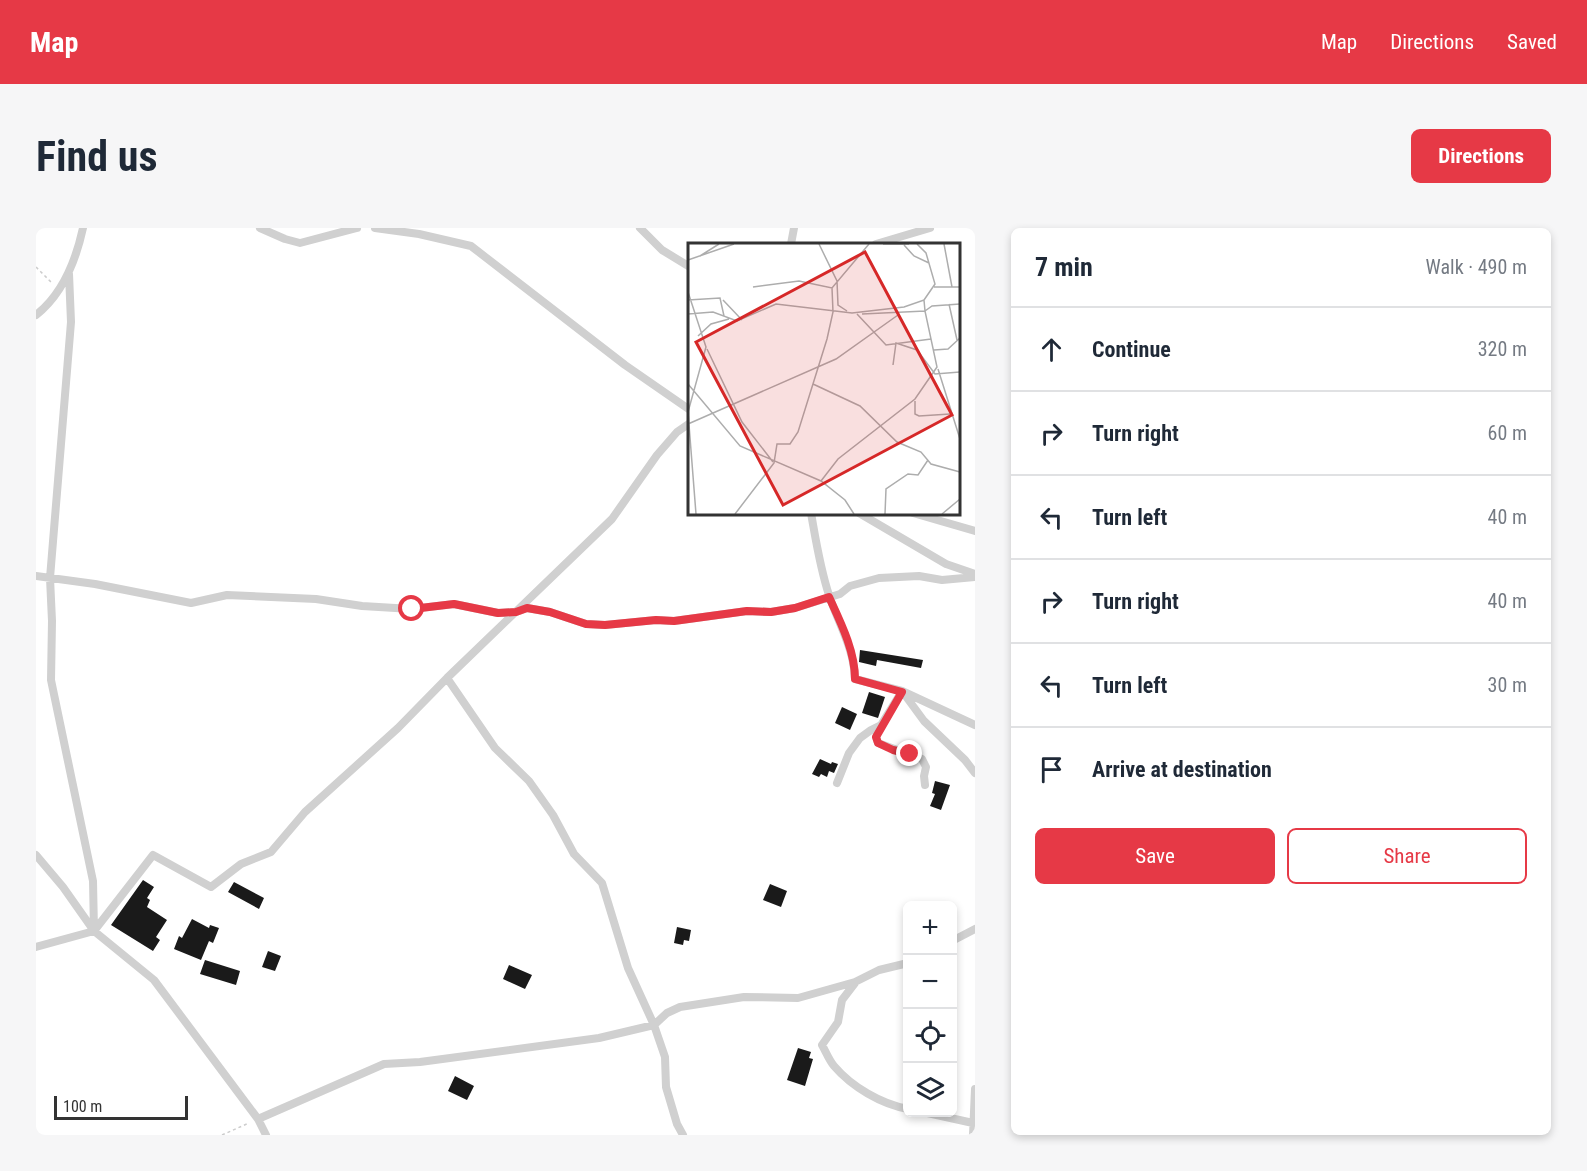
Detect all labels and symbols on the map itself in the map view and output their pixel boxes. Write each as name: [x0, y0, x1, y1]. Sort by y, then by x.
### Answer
inset map: [688, 243, 960, 514]
route start: [398, 595, 424, 621]
route end: [896, 740, 922, 766]
scale bar: [54, 1093, 188, 1120]

